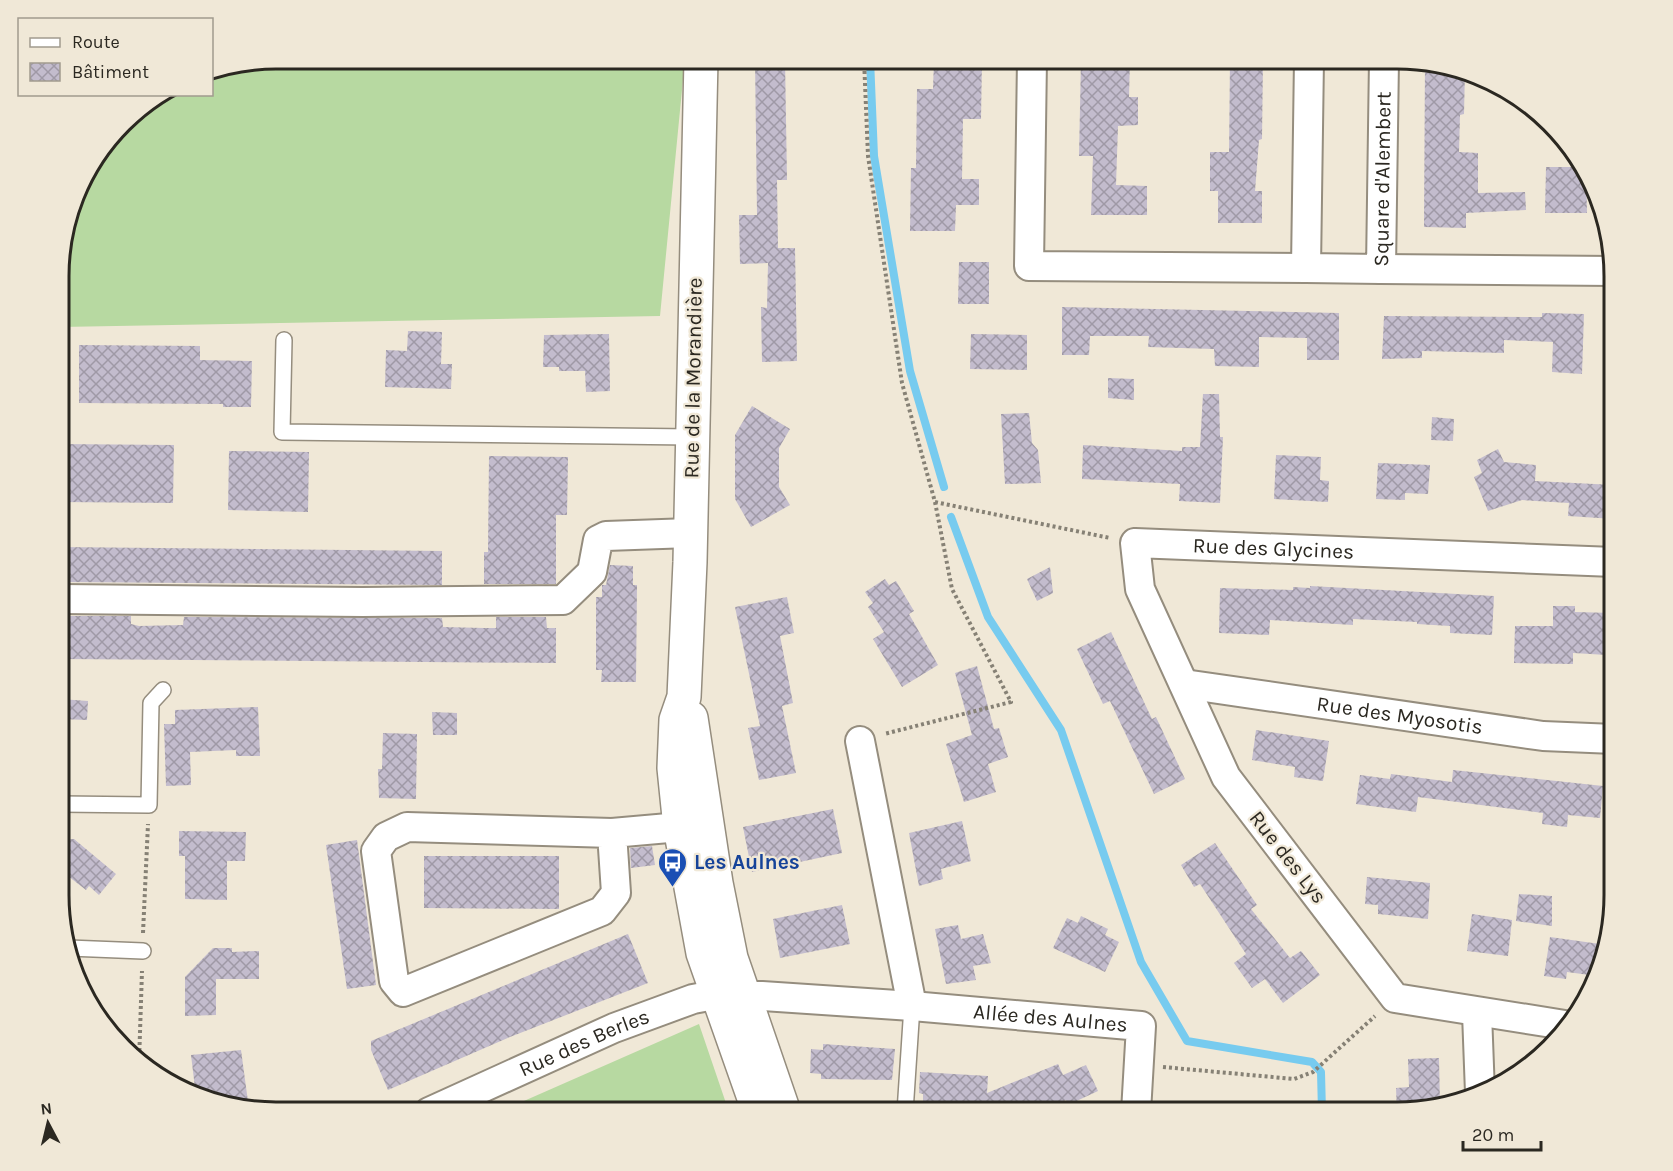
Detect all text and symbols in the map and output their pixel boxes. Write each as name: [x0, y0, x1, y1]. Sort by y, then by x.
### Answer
legend: [18, 18, 213, 96]
text: Route: [72, 31, 120, 53]
text: Bâtiment: [72, 61, 149, 83]
street label: Square d'Alembert: [1369, 91, 1396, 267]
street label: Rue de la Morandière: [679, 277, 707, 479]
street label: Rue des Glycines: [1192, 533, 1355, 564]
street label: Rue des Myosotis: [1315, 691, 1484, 739]
street label: Rue des Lys: [1244, 806, 1332, 908]
bus stop icon: Les Aulnes: [657, 846, 689, 888]
place label: Les Aulnes: [694, 850, 800, 874]
street label: Allée des Aulnes: [972, 999, 1129, 1037]
street label: Rue des Berles: [515, 1004, 653, 1082]
north arrow: [18, 1093, 78, 1153]
text: N: [39, 1098, 53, 1119]
scale bar: [1463, 1114, 1541, 1152]
text: 20 m: [1472, 1124, 1514, 1146]

